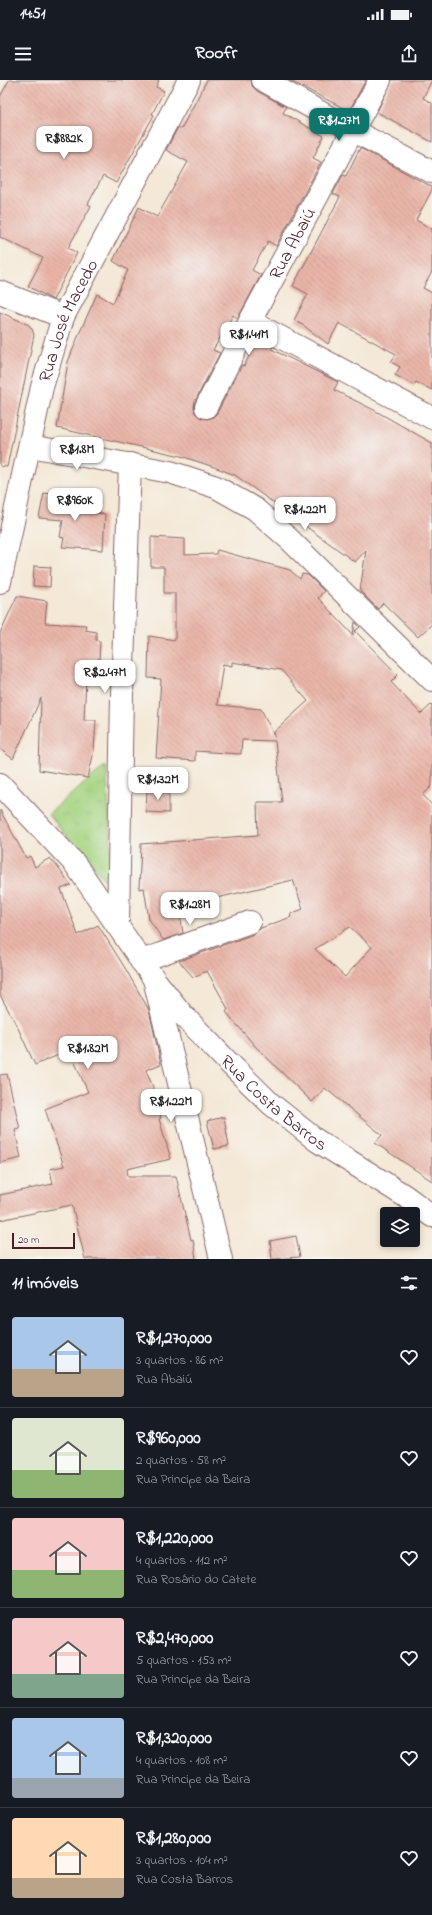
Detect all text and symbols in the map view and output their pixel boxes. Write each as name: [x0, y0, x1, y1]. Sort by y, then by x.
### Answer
text: 14:51: [20, 3, 46, 25]
text: Roofr: [195, 41, 237, 67]
icon: menu: [12, 43, 34, 65]
icon: share: [398, 43, 420, 65]
pin: R$1.27M: [302, 108, 376, 142]
text: R$1.27M: [318, 111, 360, 130]
pin: R$882K: [31, 126, 97, 160]
text: R$882K: [45, 129, 83, 148]
street label: Rua Abaiú: [264, 204, 324, 285]
street label: Rua José Macedo: [33, 256, 106, 385]
pin: R$1.41M: [212, 322, 286, 356]
text: R$1.41M: [229, 325, 269, 344]
pin: R$1.8M: [44, 437, 110, 471]
text: R$1.8M: [60, 440, 94, 459]
pin: R$960K: [42, 488, 108, 522]
text: R$960K: [57, 491, 93, 510]
pin: R$1.22M: [268, 497, 342, 531]
text: R$1.22M: [284, 500, 326, 519]
pin: R$2.47M: [68, 660, 142, 694]
text: R$2.47M: [84, 663, 126, 682]
pin: R$1.32M: [121, 767, 195, 801]
text: R$1.32M: [137, 770, 179, 789]
pin: R$1.28M: [153, 892, 227, 926]
text: R$1.28M: [169, 895, 211, 914]
pin: R$1.82M: [51, 1036, 125, 1070]
text: R$1.82M: [67, 1039, 109, 1058]
street label: Rua Costa Barros: [213, 1050, 331, 1159]
pin: R$1.22M: [134, 1089, 208, 1123]
text: R$1.22M: [150, 1092, 192, 1111]
map controls: [380, 1207, 420, 1247]
button: layers: [380, 1207, 420, 1247]
scale bar: [12, 1231, 75, 1250]
text: 20 m: [18, 1232, 40, 1248]
text: 11 imóveis: [12, 1271, 79, 1296]
icon: filters: [398, 1272, 420, 1294]
text: R$1,270,000: [136, 1326, 212, 1351]
icon: home: [44, 1333, 92, 1381]
icon: heart: [398, 1346, 420, 1368]
text: 3 quartos · 86 m²: [136, 1351, 223, 1370]
text: Rua Abaiú: [136, 1370, 193, 1389]
text: R$960,000: [136, 1426, 201, 1451]
icon: home: [44, 1434, 92, 1482]
icon: heart: [398, 1447, 420, 1469]
text: 2 quartos · 58 m²: [136, 1451, 226, 1470]
text: Rua Principe da Beira: [136, 1470, 250, 1489]
text: R$1,220,000: [136, 1526, 213, 1551]
icon: home: [44, 1534, 92, 1582]
icon: heart: [398, 1547, 420, 1569]
text: 4 quartos · 112 m²: [136, 1551, 227, 1570]
text: Rua Rosário do Catete: [136, 1570, 256, 1589]
text: R$2,470,000: [136, 1626, 213, 1651]
icon: home: [44, 1634, 92, 1682]
icon: heart: [398, 1647, 420, 1669]
text: 5 quartos · 153 m²: [136, 1651, 232, 1670]
text: Rua Principe da Beira: [136, 1670, 250, 1689]
text: R$1,320,000: [136, 1726, 212, 1751]
icon: home: [44, 1734, 92, 1782]
icon: heart: [398, 1747, 420, 1769]
text: 4 quartos · 108 m²: [136, 1751, 227, 1770]
text: Rua Principe da Beira: [136, 1770, 250, 1789]
text: R$1,280,000: [136, 1826, 211, 1851]
icon: home: [44, 1834, 92, 1882]
icon: heart: [398, 1847, 420, 1869]
text: 3 quartos · 104 m²: [136, 1851, 228, 1870]
text: Rua Costa Barros: [136, 1870, 233, 1889]

